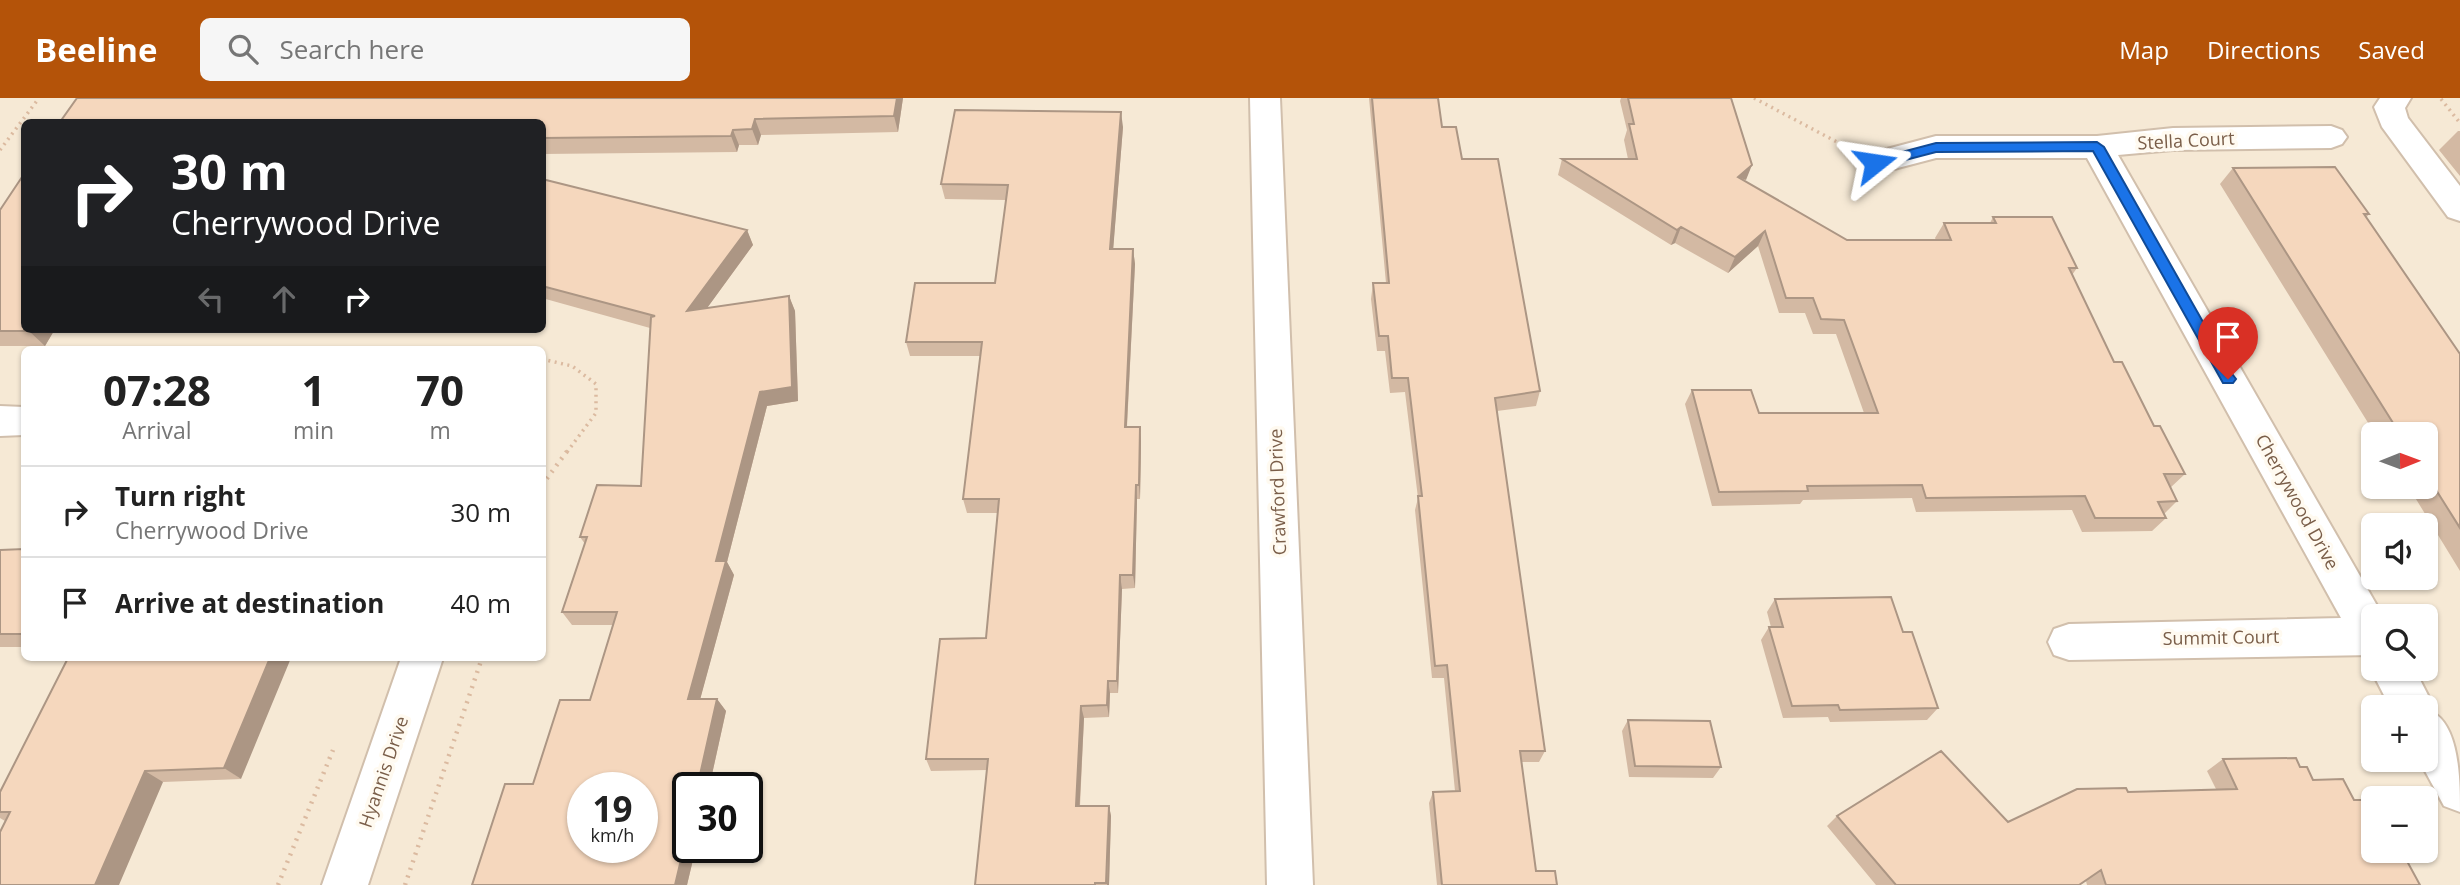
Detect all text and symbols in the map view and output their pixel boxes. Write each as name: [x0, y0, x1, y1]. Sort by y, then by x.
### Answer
search box: [200, 18, 690, 81]
text: Beeline: [35, 27, 158, 72]
icon: search: [224, 30, 262, 68]
text: Search here: [280, 31, 424, 67]
text: Map: [2119, 33, 2169, 66]
text: Directions: [2207, 33, 2320, 66]
text: Saved: [2358, 33, 2425, 66]
street label: Stella Court: [2137, 125, 2235, 155]
position arrow: [1838, 126, 1912, 200]
text: 30 m: [171, 138, 288, 204]
icon: right: [56, 147, 147, 238]
text: Cherrywood Drive: [171, 201, 440, 244]
icon: left: [192, 280, 230, 318]
icon: ahead: [265, 280, 303, 318]
icon: right: [338, 280, 376, 318]
pin: [2198, 307, 2258, 379]
icon: arrive: [2209, 318, 2247, 356]
text: 07:28: [103, 361, 211, 418]
text: 1: [301, 361, 326, 418]
text: 70: [416, 361, 464, 418]
text: Arrival: [122, 414, 192, 446]
text: min: [293, 414, 334, 446]
text: m: [429, 414, 451, 446]
north arrow: [2361, 422, 2438, 499]
map controls: [2361, 422, 2438, 863]
street label: Crawford Drive: [1263, 428, 1291, 556]
street label: Cherrywood Drive: [2251, 429, 2345, 574]
text: Turn right: [115, 478, 246, 514]
icon: right: [56, 493, 94, 531]
text: 30 m: [450, 494, 511, 530]
button: sound: [2361, 513, 2438, 590]
text: Cherrywood Drive: [115, 514, 309, 546]
icon: arrive: [56, 584, 94, 622]
text: Arrive at destination: [115, 585, 384, 621]
text: 40 m: [450, 585, 511, 621]
button: search: [2361, 604, 2438, 681]
street label: Summit Court: [2162, 624, 2280, 650]
button: +: [2361, 695, 2438, 772]
street label: Hyannis Drive: [353, 713, 413, 831]
speed limit sign: 30: [672, 772, 763, 863]
text: 19: [592, 785, 633, 832]
button: −: [2361, 786, 2438, 863]
text: km/h: [591, 823, 634, 847]

